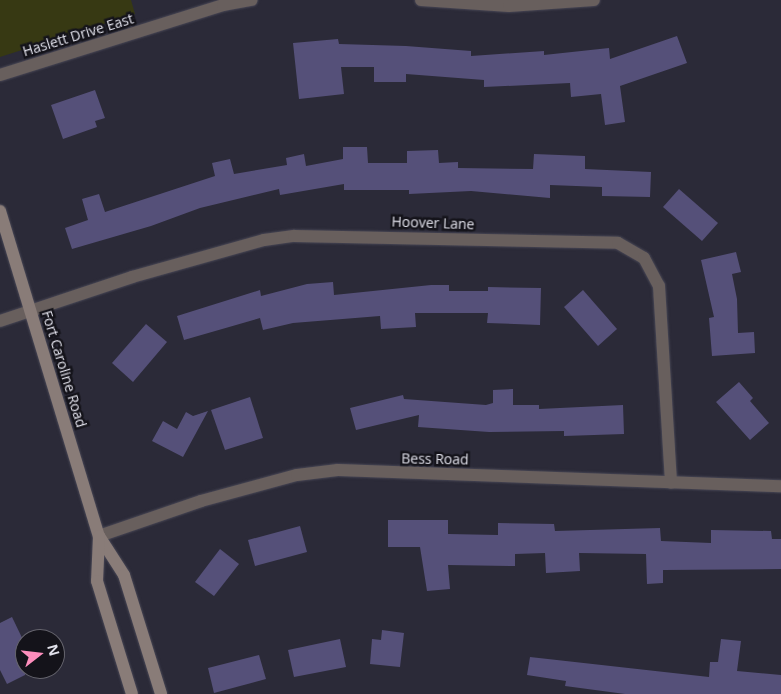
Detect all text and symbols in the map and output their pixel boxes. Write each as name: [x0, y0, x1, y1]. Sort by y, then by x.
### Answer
street label: Haslett Drive East: [21, 10, 135, 60]
street label: Hoover Lane: [391, 213, 475, 233]
street label: Fort Caroline Road: [38, 309, 90, 429]
street label: Bess Road: [401, 450, 469, 468]
north arrow: [15, 629, 65, 679]
text: N: [43, 642, 65, 658]

